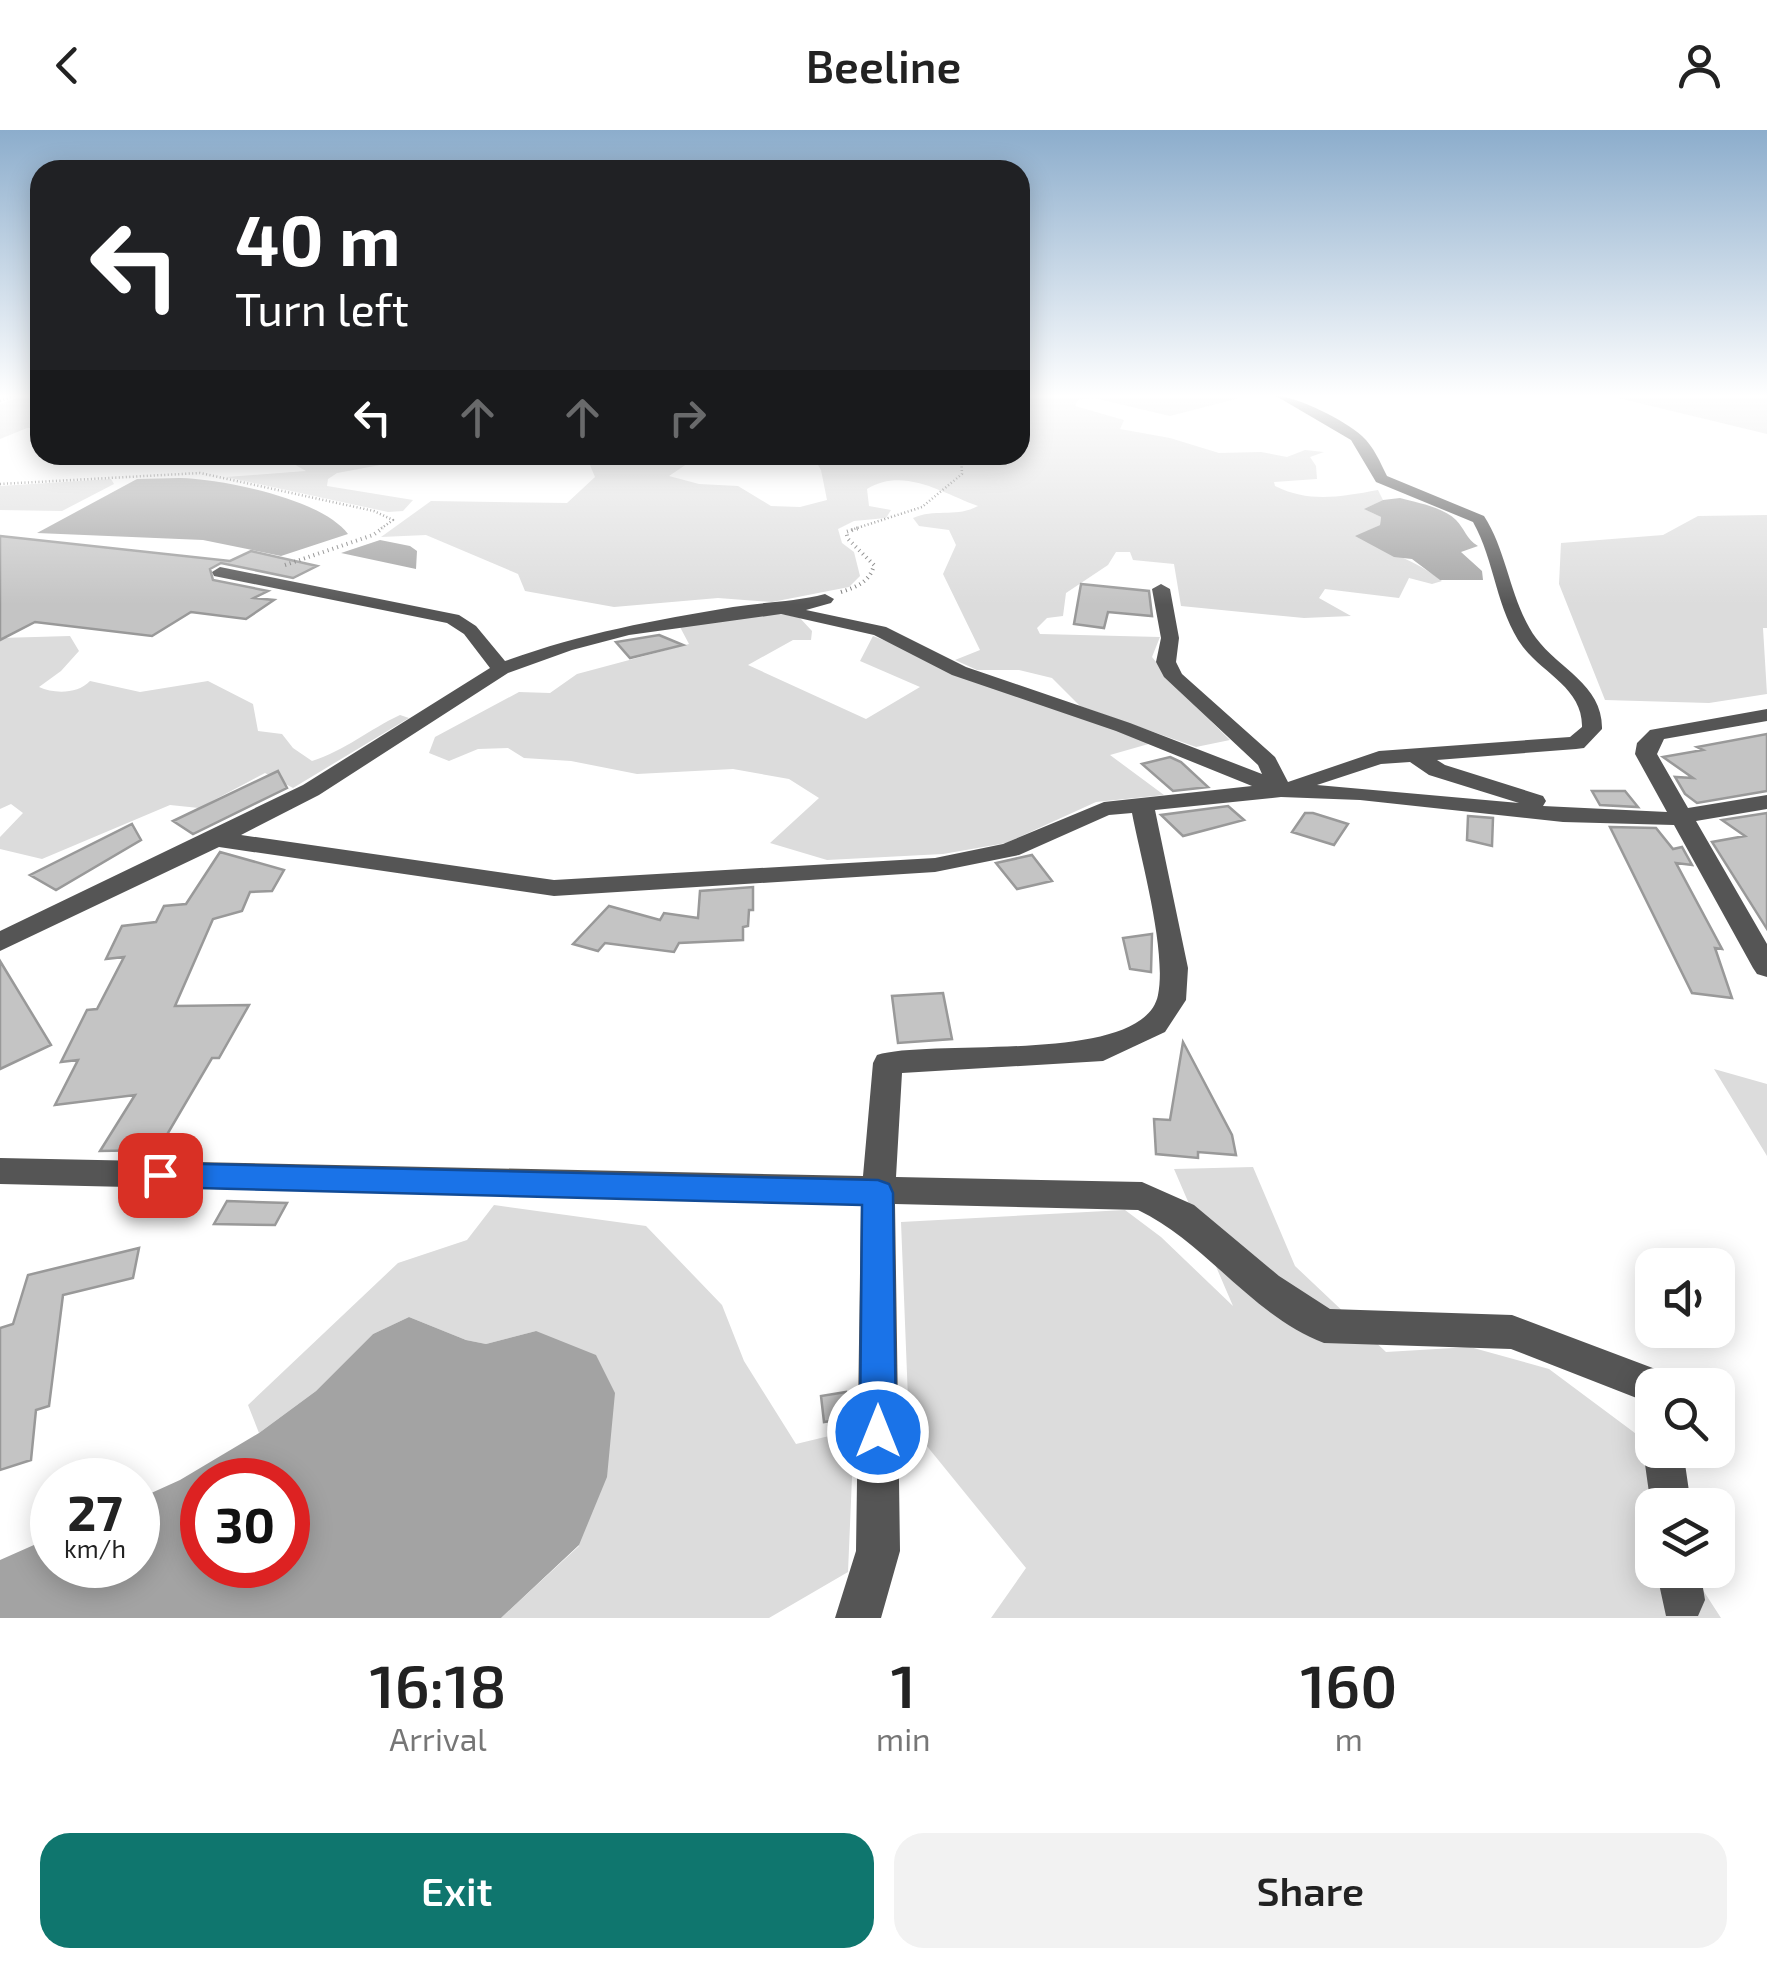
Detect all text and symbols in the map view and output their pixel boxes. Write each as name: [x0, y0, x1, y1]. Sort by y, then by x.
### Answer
icon: back: [40, 38, 95, 93]
text: Beeline: [806, 38, 961, 92]
icon: person: [1672, 38, 1727, 93]
text: 40 m: [235, 196, 401, 280]
icon: left: [70, 200, 200, 330]
text: Turn left: [235, 281, 409, 335]
icon: left: [345, 390, 400, 445]
icon: ahead: [450, 390, 505, 445]
icon: ahead: [555, 390, 610, 445]
icon: right: [660, 390, 715, 445]
pin: [118, 1133, 203, 1218]
icon: arrive: [133, 1148, 188, 1203]
map controls: [1635, 1248, 1735, 1588]
button: sound: [1635, 1248, 1735, 1348]
button: search: [1635, 1368, 1735, 1468]
position arrow: [826, 1380, 930, 1484]
speed limit sign: 30: [180, 1458, 310, 1588]
text: 27: [67, 1481, 123, 1541]
button: layers: [1635, 1488, 1735, 1588]
text: km/h: [64, 1533, 126, 1563]
text: 16:18: [370, 1648, 507, 1720]
text: 1: [891, 1648, 916, 1720]
text: 160: [1300, 1648, 1397, 1720]
text: Arrival: [389, 1719, 487, 1757]
text: min: [876, 1719, 931, 1757]
text: m: [1335, 1719, 1363, 1757]
button: Exit: [40, 1833, 874, 1948]
button: Share: [894, 1833, 1727, 1948]

